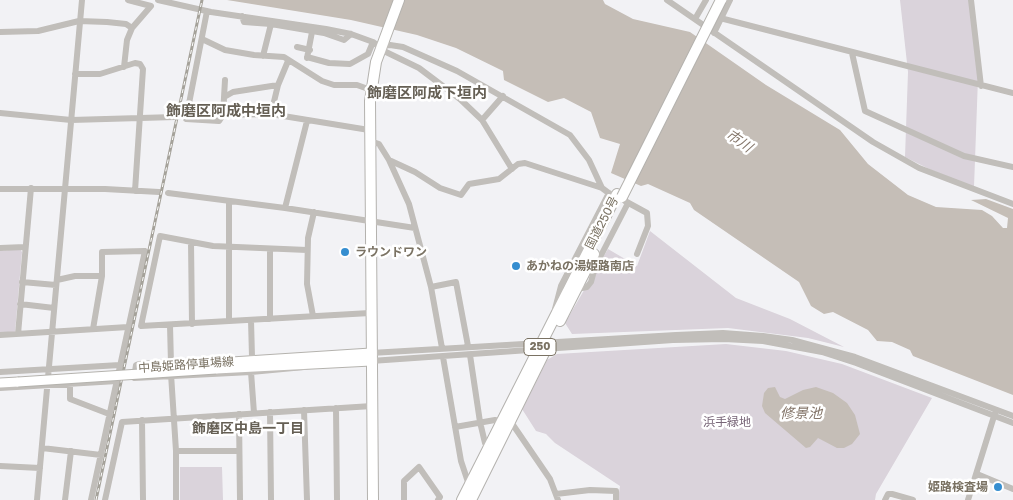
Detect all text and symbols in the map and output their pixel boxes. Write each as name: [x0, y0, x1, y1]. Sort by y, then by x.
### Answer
district label: 飾磨区阿成下垣内: [367, 84, 487, 102]
district label: 飾磨区阿成中垣内: [166, 102, 286, 120]
water label: 市川: [723, 126, 755, 156]
street label: 国道250号: [583, 194, 621, 252]
place label: ラウンドワン: [355, 245, 427, 259]
marker: ラウンドワン: [339, 246, 351, 258]
place label: あかねの湯姫路南店: [526, 259, 634, 273]
marker: あかねの湯姫路南店: [510, 260, 522, 272]
road number: 250: [524, 338, 556, 356]
street label: 中島姫路停車場線: [138, 354, 234, 376]
water label: 修景池: [780, 406, 822, 422]
park label: 浜手緑地: [703, 415, 751, 429]
district label: 飾磨区中島一丁目: [192, 421, 304, 437]
place label: 姫路検査場: [928, 480, 988, 494]
marker: 姫路検査場: [992, 481, 1004, 493]

